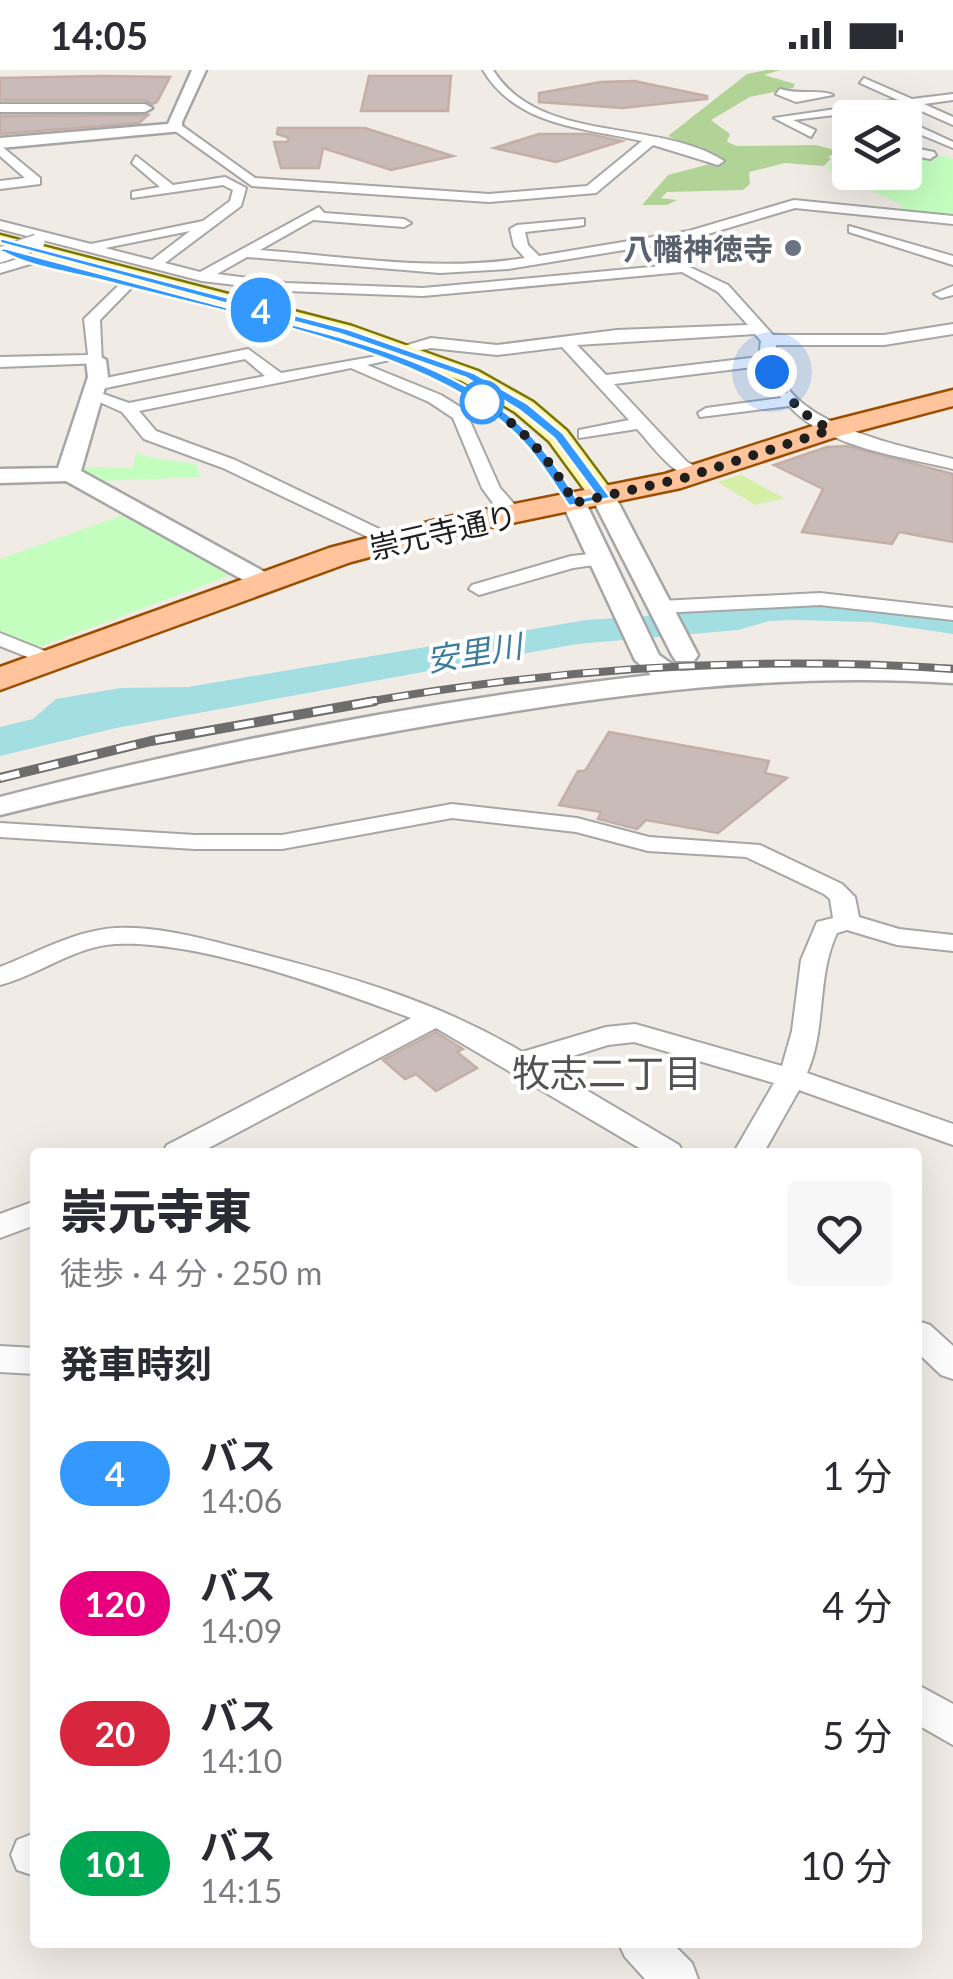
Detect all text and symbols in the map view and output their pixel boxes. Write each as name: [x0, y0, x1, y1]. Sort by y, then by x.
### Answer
text: 14:05: [50, 12, 148, 58]
map controls: [832, 100, 922, 190]
button: layers: [832, 100, 922, 190]
place label: 八幡神徳寺: [623, 230, 773, 266]
marker: 八幡神徳寺: [782, 237, 804, 259]
line badge: 4: [228, 278, 294, 342]
text: 4: [251, 289, 271, 331]
your location: [747, 347, 797, 397]
unlabelled marker: [461, 381, 503, 423]
street label: 崇元寺通り: [366, 497, 520, 565]
water label: 安里川: [424, 625, 527, 679]
district label: 牧志二丁目: [512, 1049, 702, 1095]
button: heart: [787, 1181, 892, 1286]
text: 崇元寺東: [60, 1182, 252, 1239]
text: 徒歩 · 4 分 · 250 m: [60, 1253, 322, 1292]
text: 発車時刻: [60, 1340, 212, 1386]
text: バス: [200, 1432, 276, 1478]
text: 4: [105, 1452, 125, 1494]
text: 1 分: [822, 1452, 892, 1498]
text: 14:06: [200, 1481, 282, 1520]
text: バス: [200, 1562, 276, 1608]
text: 120: [85, 1582, 145, 1624]
text: 4 分: [822, 1582, 892, 1628]
text: 14:09: [200, 1611, 282, 1650]
text: バス: [200, 1692, 276, 1738]
text: 20: [95, 1712, 135, 1754]
text: 5 分: [822, 1712, 892, 1758]
text: 14:10: [200, 1741, 282, 1780]
text: バス: [200, 1822, 276, 1868]
text: 101: [85, 1842, 145, 1884]
text: 10 分: [800, 1842, 892, 1888]
text: 14:15: [200, 1871, 282, 1910]

